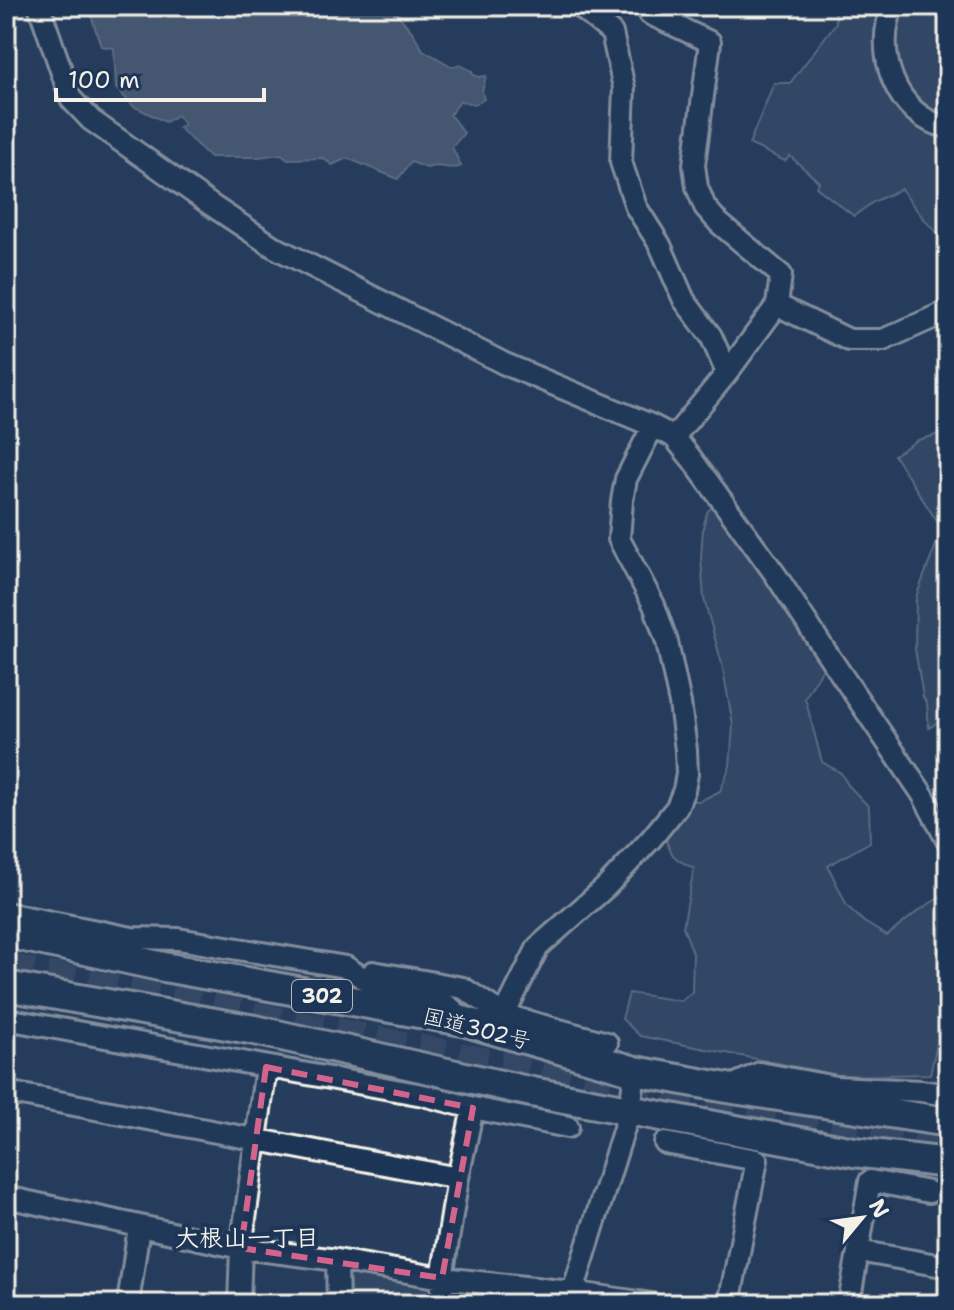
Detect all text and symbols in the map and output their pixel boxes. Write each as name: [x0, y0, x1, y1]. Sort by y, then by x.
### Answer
scale bar: [56, 52, 264, 102]
text: 100 m: [68, 64, 140, 96]
road number: 302: [292, 980, 352, 1012]
street label: 国道302号: [420, 1001, 534, 1056]
north arrow: [822, 1178, 902, 1258]
text: N: [862, 1194, 896, 1223]
district label: 大根山一丁目: [175, 1222, 319, 1254]

